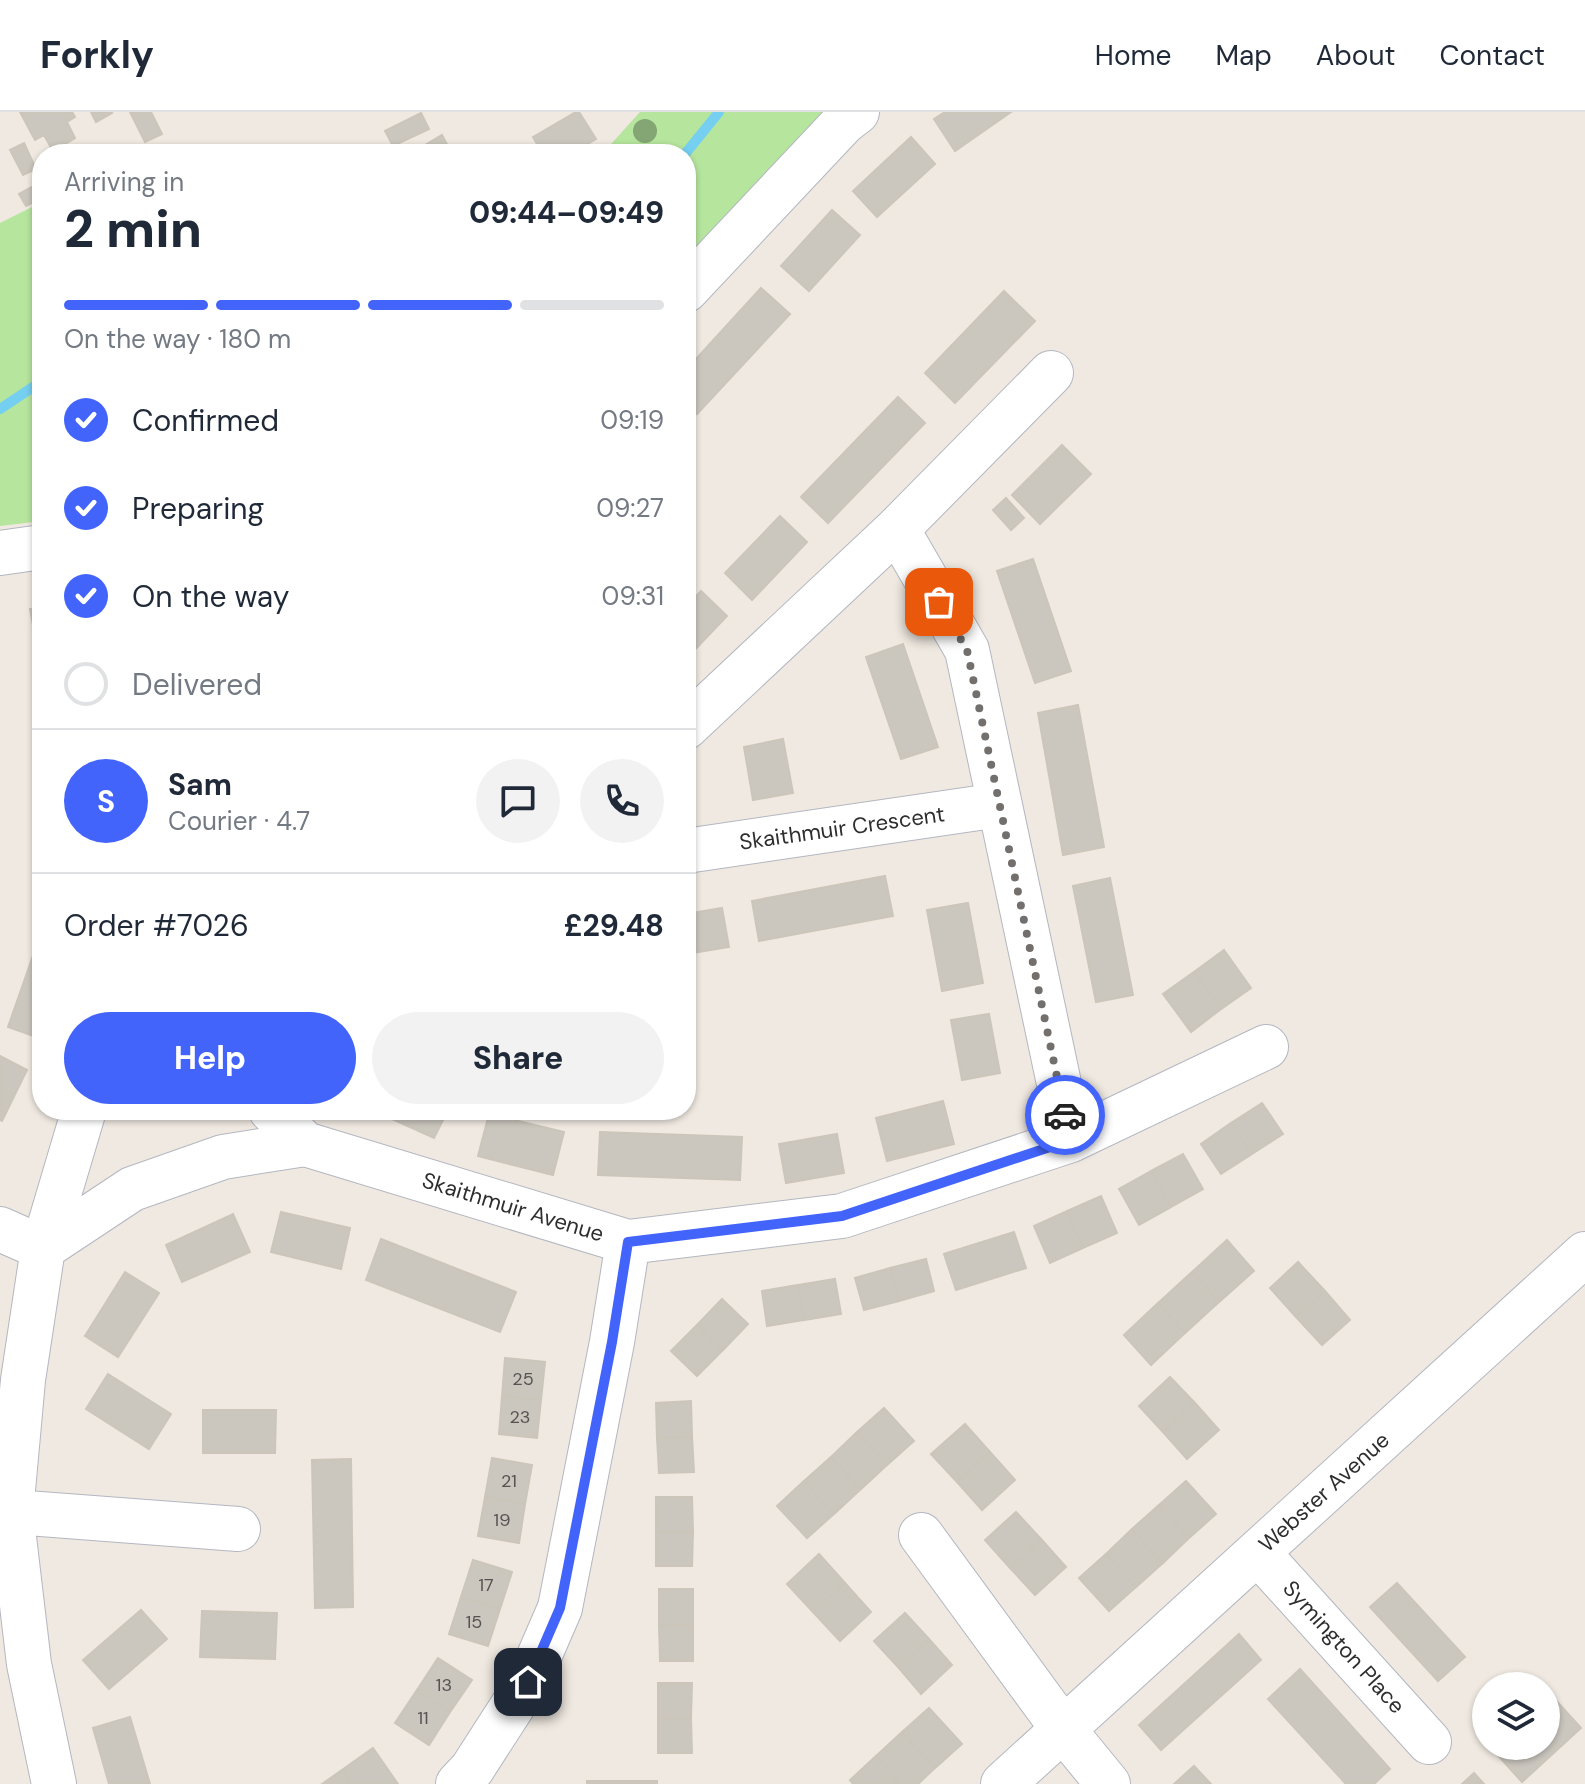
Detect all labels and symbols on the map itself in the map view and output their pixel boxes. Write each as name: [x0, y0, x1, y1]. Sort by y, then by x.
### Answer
pin: [905, 568, 973, 636]
street label: Skaithmuir Crescent: [737, 799, 947, 857]
courier: [1025, 1075, 1105, 1155]
street label: Skaithmuir Avenue: [419, 1166, 607, 1248]
house number: 25: [512, 1367, 534, 1391]
house number: 23: [509, 1405, 531, 1429]
street label: Webster Avenue: [1252, 1425, 1396, 1559]
house number: 21: [501, 1469, 517, 1493]
house number: 19: [494, 1508, 510, 1532]
house number: 17: [478, 1573, 494, 1597]
street label: Symington Place: [1277, 1574, 1411, 1720]
house number: 15: [466, 1610, 482, 1634]
pin: [494, 1648, 562, 1716]
house number: 13: [436, 1673, 452, 1697]
house number: 11: [417, 1706, 429, 1730]

